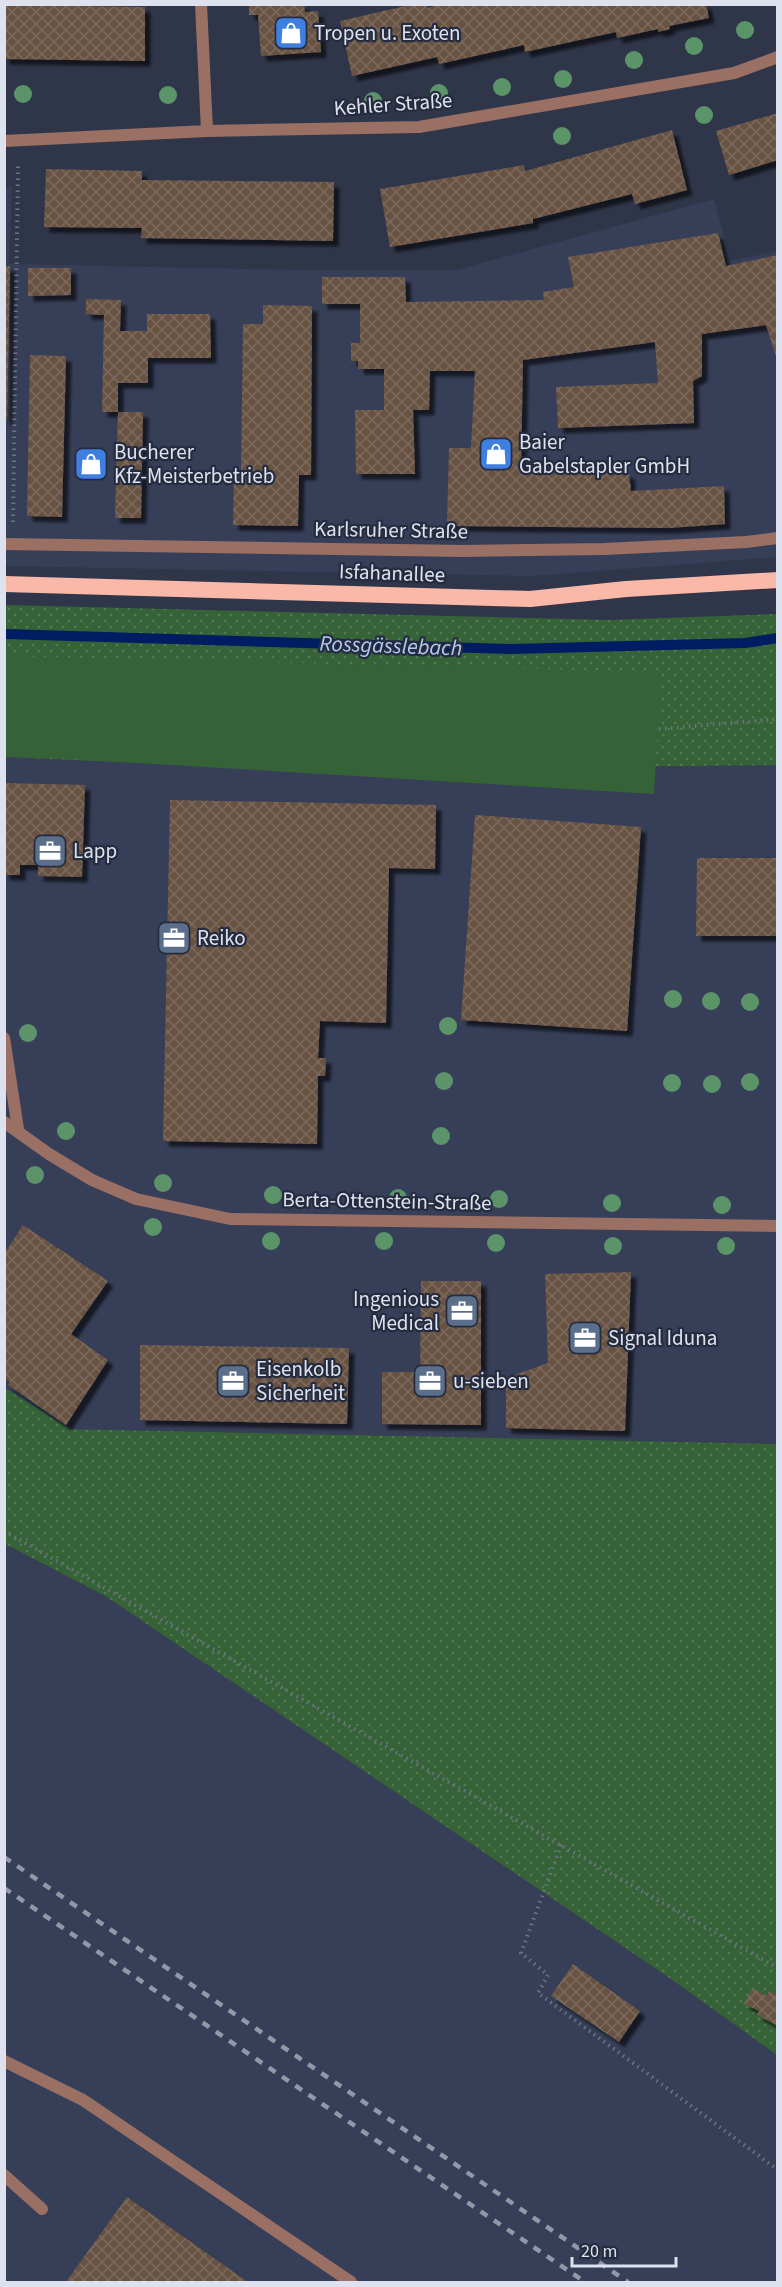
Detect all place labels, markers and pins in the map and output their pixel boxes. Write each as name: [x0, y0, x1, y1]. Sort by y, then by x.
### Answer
shop icon: Tropen u. Exoten: [273, 15, 309, 51]
place label: Tropen u. Exoten: [314, 18, 461, 48]
place label: Baier Gabelstapler GmbH: [519, 427, 690, 481]
shop icon: Baier Gabelstapler GmbH: [478, 436, 514, 472]
place label: Bucherer Kfz-Meisterbetrieb: [114, 437, 274, 491]
shop icon: Bucherer Kfz-Meisterbetrieb: [73, 446, 109, 482]
office icon: Lapp: [32, 833, 68, 869]
place label: Lapp: [73, 836, 117, 866]
office icon: Reiko: [156, 920, 192, 956]
place label: Reiko: [197, 923, 246, 953]
place label: Ingenious Medical: [353, 1284, 439, 1338]
office icon: Ingenious Medical: [444, 1293, 480, 1329]
office icon: Signal Iduna: [567, 1320, 603, 1356]
place label: Signal Iduna: [608, 1323, 717, 1353]
place label: Eisenkolb Sicherheit: [256, 1354, 345, 1408]
office icon: Eisenkolb Sicherheit: [215, 1363, 251, 1399]
office icon: u-sieben: [412, 1363, 448, 1399]
place label: u-sieben: [453, 1366, 529, 1396]

